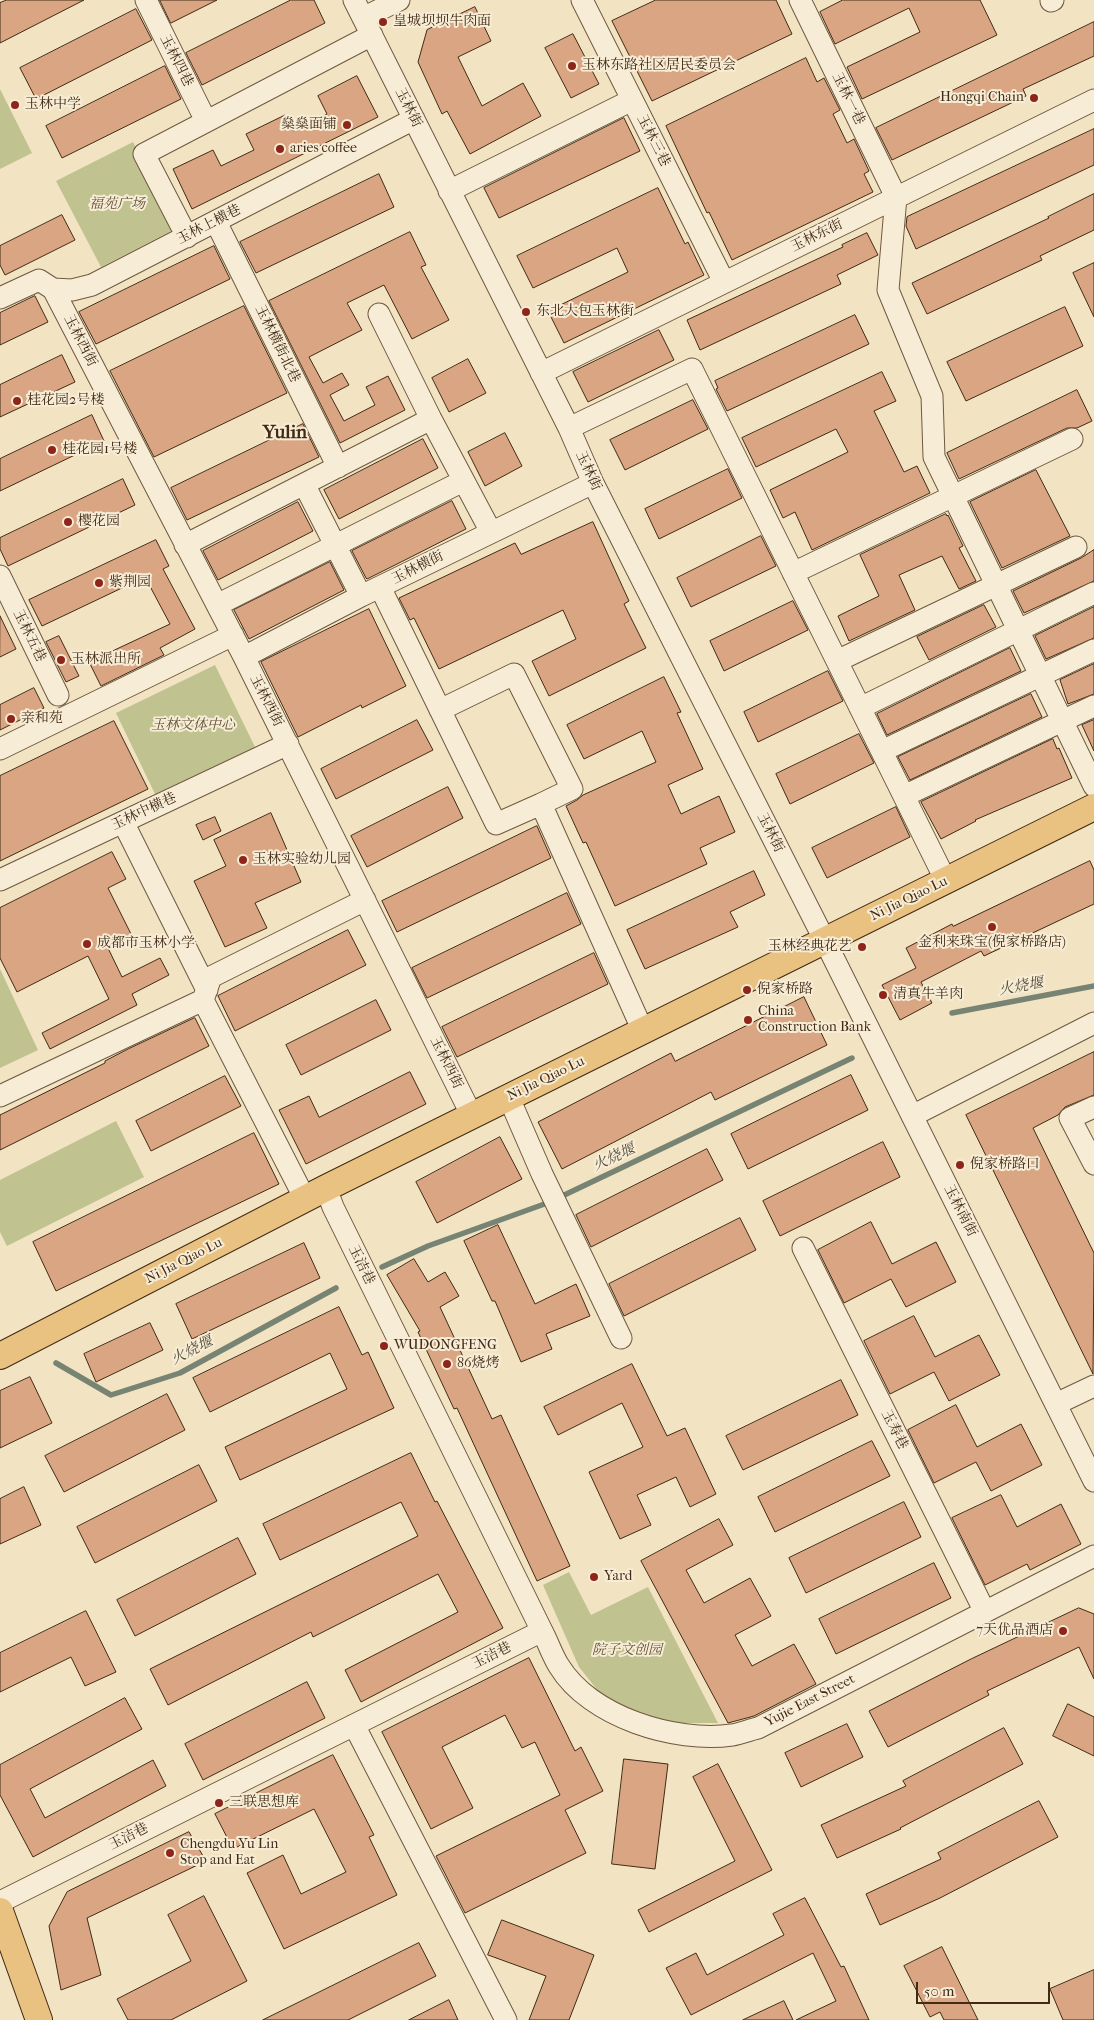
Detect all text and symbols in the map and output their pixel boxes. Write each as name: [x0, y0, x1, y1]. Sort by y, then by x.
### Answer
place label: 皇城坝坝牛肉面: [393, 14, 491, 30]
marker: 皇城坝坝牛肉面: [377, 16, 389, 28]
street label: 玉林四巷: [156, 32, 196, 90]
place label: 玉林东路社区居民委员会: [582, 58, 736, 74]
marker: 玉林东路社区居民委员会: [566, 60, 578, 72]
street label: 玉林一巷: [828, 70, 868, 128]
street label: 玉林街: [391, 85, 425, 131]
place label: Hongqi Chain: [940, 90, 1024, 106]
marker: Hongqi Chain: [1028, 92, 1040, 104]
place label: 玉林中学: [25, 97, 81, 113]
marker: 玉林中学: [9, 99, 21, 111]
street label: 玉林三巷: [633, 112, 673, 170]
place label: 燊燊面铺: [281, 117, 337, 133]
marker: 燊燊面铺: [341, 119, 353, 131]
place label: aries coffee: [290, 141, 357, 157]
marker: aries coffee: [274, 143, 286, 155]
park label: 福苑广场: [89, 197, 145, 213]
street label: 玉林上横巷: [174, 202, 244, 248]
street label: 玉林东街: [788, 216, 846, 256]
street label: 玉林横街北巷: [251, 303, 303, 385]
place label: 东北大包玉林街: [536, 304, 634, 320]
marker: 东北大包玉林街: [520, 306, 532, 318]
street label: 玉林西街: [60, 312, 100, 370]
place label: 桂花园2号楼: [27, 393, 104, 409]
marker: 桂花园2号楼: [11, 395, 23, 407]
district label: Yulin: [263, 422, 307, 444]
place label: 桂花园1号楼: [62, 442, 137, 458]
marker: 桂花园1号楼: [46, 444, 58, 456]
street label: 玉林街: [572, 448, 604, 494]
place label: 樱花园: [78, 514, 120, 530]
marker: 樱花园: [62, 516, 74, 528]
street label: 玉林横街: [389, 548, 447, 588]
place label: 紫荆园: [109, 575, 151, 591]
marker: 紫荆园: [93, 577, 105, 589]
street label: 玉林五巷: [9, 607, 49, 665]
place label: 玉林派出所: [71, 652, 141, 668]
marker: 玉林派出所: [55, 654, 67, 666]
street label: 玉林西街: [246, 672, 286, 730]
place label: 亲和苑: [21, 711, 63, 727]
marker: 亲和苑: [5, 713, 17, 725]
park label: 玉林文体中心: [151, 718, 235, 734]
street label: 玉林中横巷: [109, 790, 179, 834]
street label: 玉林街: [753, 810, 787, 856]
place label: 玉林实验幼儿园: [253, 852, 351, 868]
marker: 玉林实验幼儿园: [237, 854, 249, 866]
street label: Ni Jia Qiao Lu: [867, 873, 951, 925]
marker: 金利来珠宝(倪家桥路店): [986, 921, 998, 933]
place label: 金利来珠宝(倪家桥路店): [918, 935, 1066, 951]
place label: 成都市玉林小学: [97, 936, 195, 952]
marker: 成都市玉林小学: [81, 938, 93, 950]
place label: 玉林经典花艺: [768, 939, 852, 955]
marker: 玉林经典花艺: [856, 941, 868, 953]
water label: 火烧堰: [997, 974, 1045, 1000]
place label: 倪家桥路: [757, 982, 813, 998]
marker: 倪家桥路: [741, 984, 753, 996]
place label: 清真牛羊肉: [893, 987, 963, 1003]
marker: 清真牛羊肉: [877, 989, 889, 1001]
place label: China Construction Bank: [758, 1004, 871, 1036]
marker: China Construction Bank: [742, 1014, 754, 1026]
street label: 玉林西街: [426, 1034, 466, 1092]
street label: Ni Jia Qiao Lu: [504, 1053, 588, 1105]
water label: 火烧堰: [590, 1140, 638, 1176]
place label: 倪家桥路口: [970, 1157, 1040, 1173]
marker: 倪家桥路口: [954, 1159, 966, 1171]
street label: 玉林南街: [940, 1182, 980, 1240]
street label: Ni Jia Qiao Lu: [143, 1234, 225, 1288]
street label: 玉洁巷: [344, 1242, 378, 1288]
water label: 火烧堰: [168, 1333, 216, 1369]
place label: WUDONGFENG: [394, 1338, 497, 1354]
marker: WUDONGFENG: [378, 1340, 390, 1352]
place label: 86烧烤: [457, 1356, 500, 1372]
marker: 86烧烤: [441, 1358, 453, 1370]
street label: 玉寿巷: [877, 1407, 911, 1453]
place label: Yard: [604, 1569, 632, 1585]
marker: Yard: [588, 1571, 600, 1583]
place label: 7天优品酒店: [976, 1623, 1053, 1639]
marker: 7天优品酒店: [1057, 1625, 1069, 1637]
street label: 玉洁巷: [469, 1639, 515, 1673]
park label: 院子文创园: [592, 1643, 662, 1659]
street label: Yujie East Street: [762, 1671, 858, 1731]
place label: 三联思想库: [229, 1795, 299, 1811]
marker: 三联思想库: [213, 1797, 225, 1809]
street label: 玉洁巷: [106, 1820, 152, 1854]
place label: Chengdu Yu Lin Stop and Eat: [180, 1837, 278, 1870]
marker: Chengdu Yu Lin Stop and Eat: [164, 1847, 176, 1859]
scale bar: [919, 1972, 1053, 2004]
text: 50 m: [924, 1982, 954, 2000]

